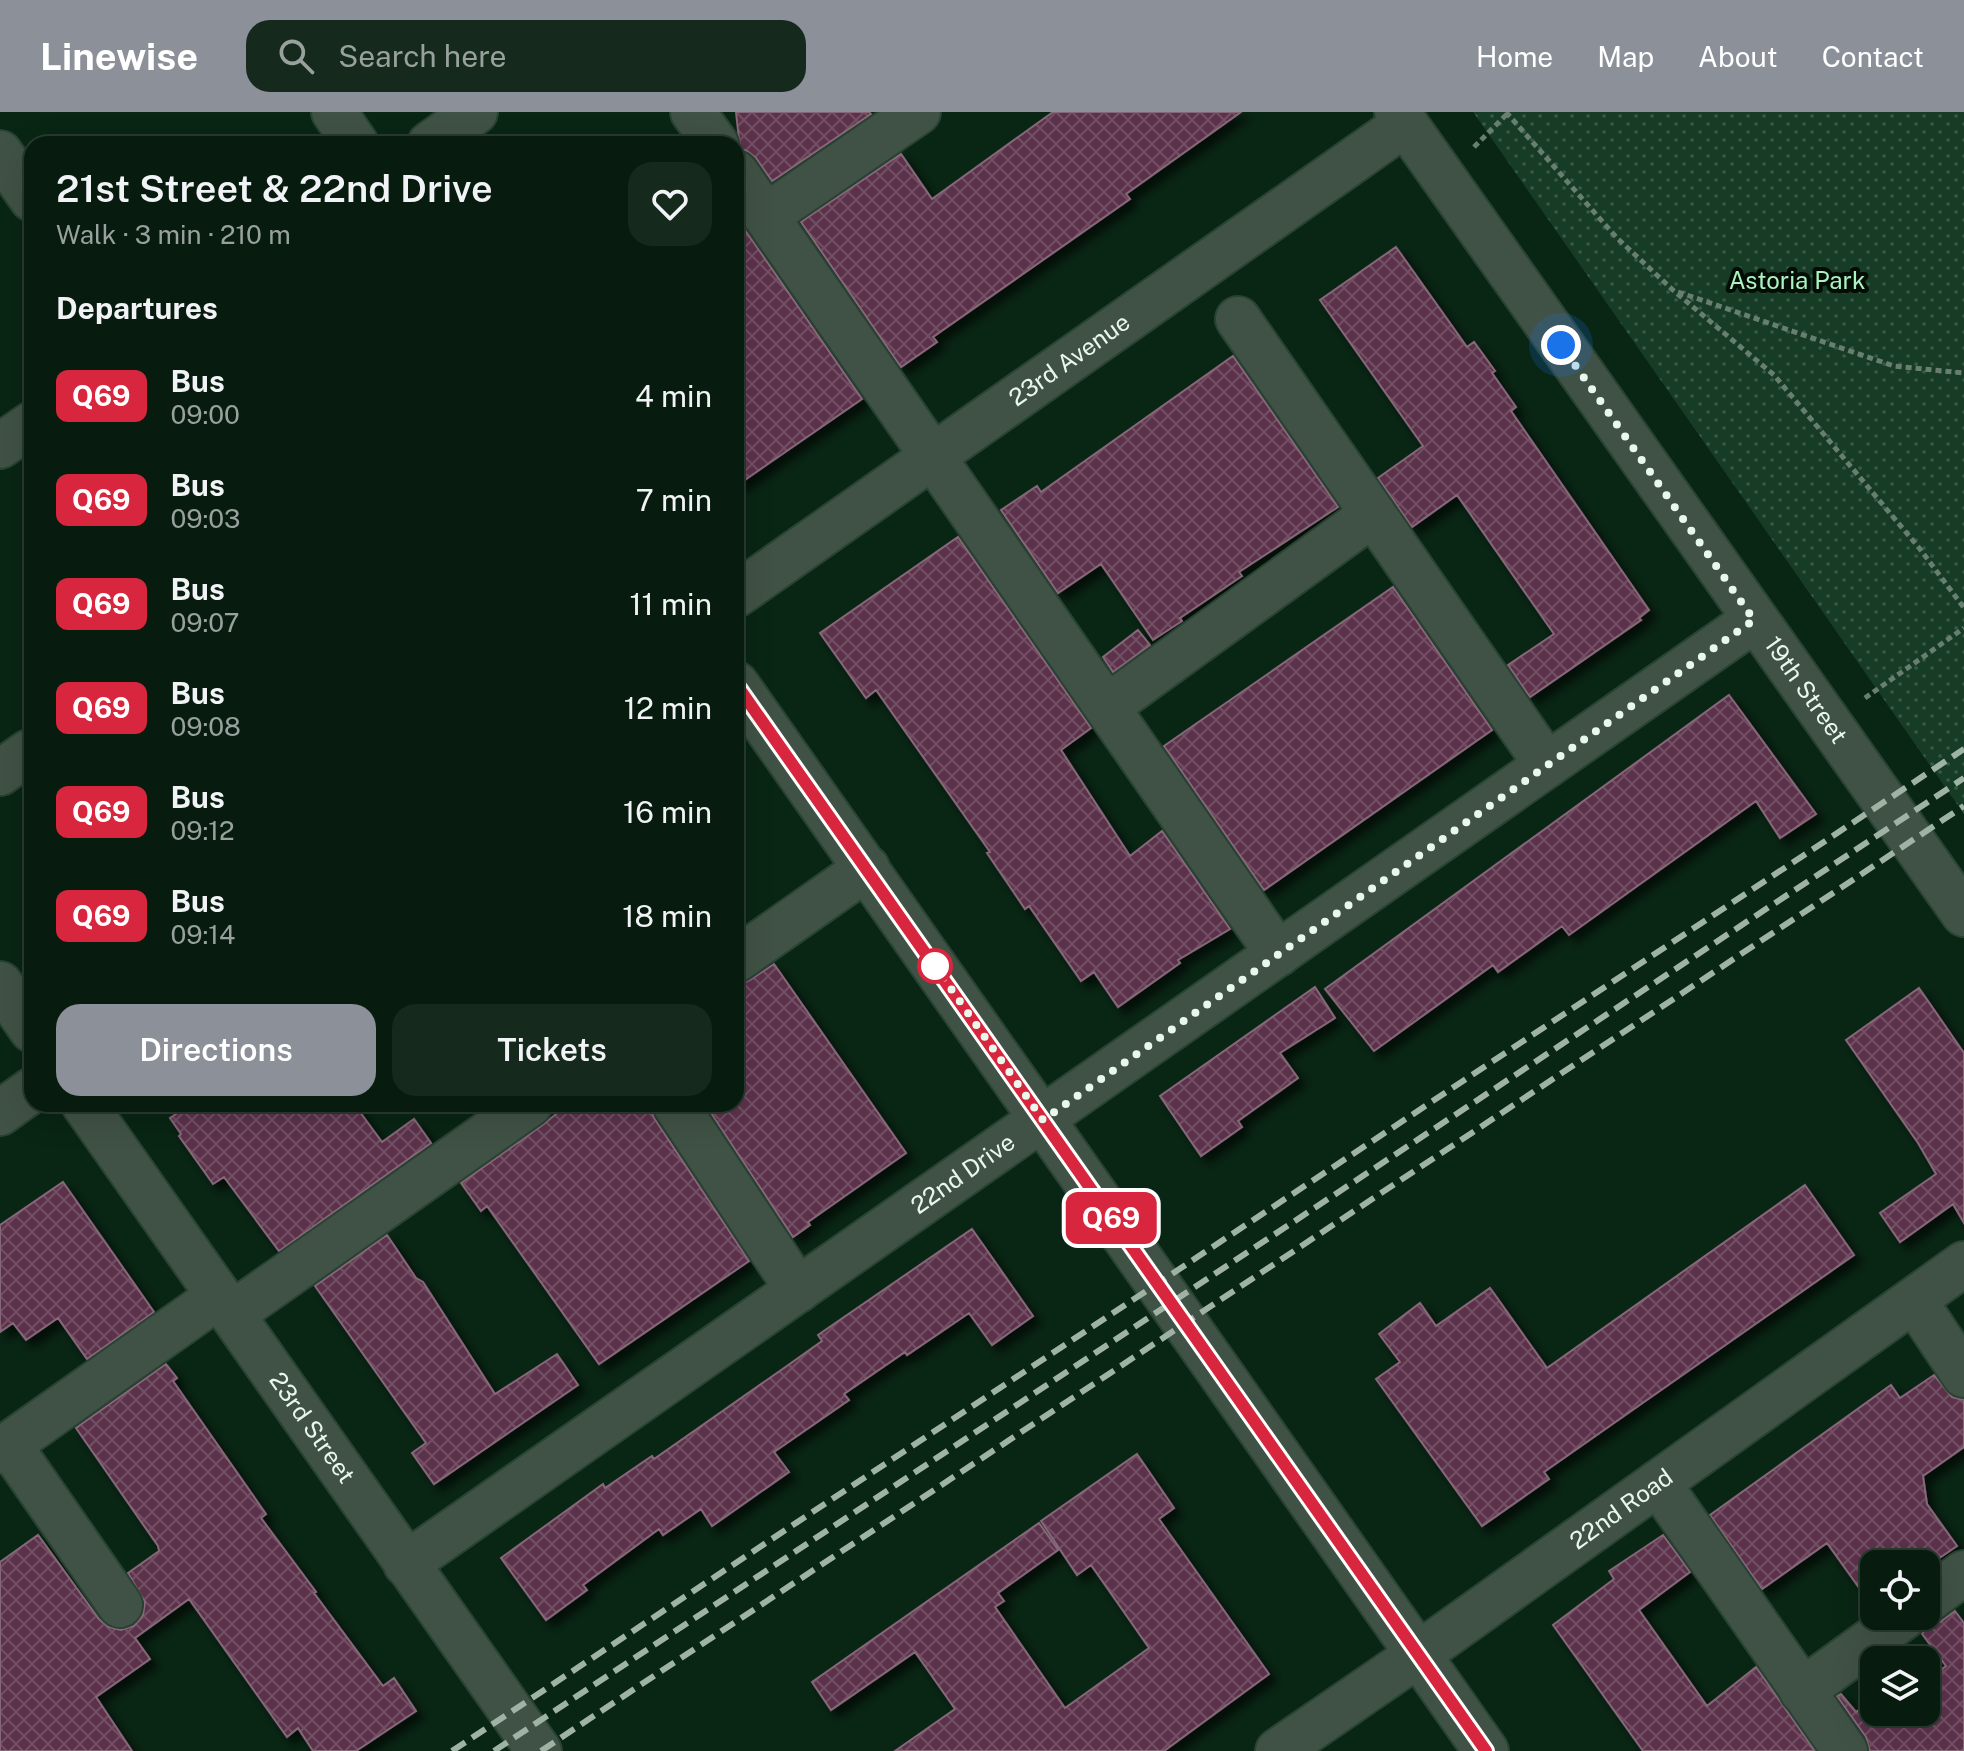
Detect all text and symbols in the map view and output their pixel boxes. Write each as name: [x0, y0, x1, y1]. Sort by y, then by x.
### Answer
search box: [246, 20, 806, 92]
text: Linewise: [40, 34, 198, 79]
icon: search: [274, 34, 318, 78]
text: Search here: [338, 38, 507, 74]
text: Home: [1476, 40, 1553, 73]
text: Map: [1597, 40, 1654, 73]
text: About: [1698, 40, 1778, 73]
text: Contact: [1822, 40, 1924, 73]
button: heart: [628, 162, 712, 246]
text: 21st Street & 22nd Drive: [56, 166, 493, 211]
text: Walk · 3 min · 210 m: [56, 219, 291, 250]
park label: Astoria Park: [1729, 266, 1865, 294]
text: Departures: [56, 290, 218, 326]
street label: 23rd Avenue: [1003, 307, 1135, 411]
your location: [1541, 325, 1581, 365]
text: Bus: [171, 363, 225, 399]
text: 4 min: [635, 378, 712, 414]
text: Q69: [72, 379, 131, 412]
text: 09:00: [171, 399, 240, 430]
text: Bus: [171, 467, 225, 503]
text: 7 min: [636, 482, 712, 518]
text: Q69: [72, 483, 131, 516]
text: 09:03: [171, 503, 240, 534]
text: Bus: [171, 571, 225, 607]
text: 11 min: [629, 586, 712, 622]
text: Q69: [72, 587, 131, 620]
text: 09:07: [171, 607, 239, 638]
street label: 19th Street: [1759, 631, 1854, 748]
text: Bus: [171, 675, 225, 711]
text: 12 min: [624, 690, 712, 726]
text: Q69: [72, 691, 131, 724]
text: 09:08: [171, 711, 241, 742]
text: Bus: [171, 779, 225, 815]
text: 16 min: [623, 794, 712, 830]
text: Q69: [72, 795, 131, 828]
text: 09:12: [171, 815, 234, 846]
text: Bus: [171, 883, 225, 919]
text: 18 min: [622, 898, 712, 934]
text: Q69: [72, 899, 131, 932]
text: 09:14: [171, 919, 235, 950]
unlabelled marker: [918, 949, 952, 983]
button: Directions: [56, 1004, 376, 1096]
button: Tickets: [392, 1004, 712, 1096]
street label: 22nd Drive: [905, 1127, 1020, 1219]
line badge: Q69: [1065, 1192, 1157, 1244]
text: Q69: [1082, 1201, 1140, 1234]
street label: 23rd Street: [264, 1367, 361, 1488]
street label: 22nd Road: [1564, 1462, 1678, 1555]
map controls: [1860, 1550, 1940, 1726]
button: locate: [1860, 1550, 1940, 1630]
button: layers: [1860, 1646, 1940, 1726]

